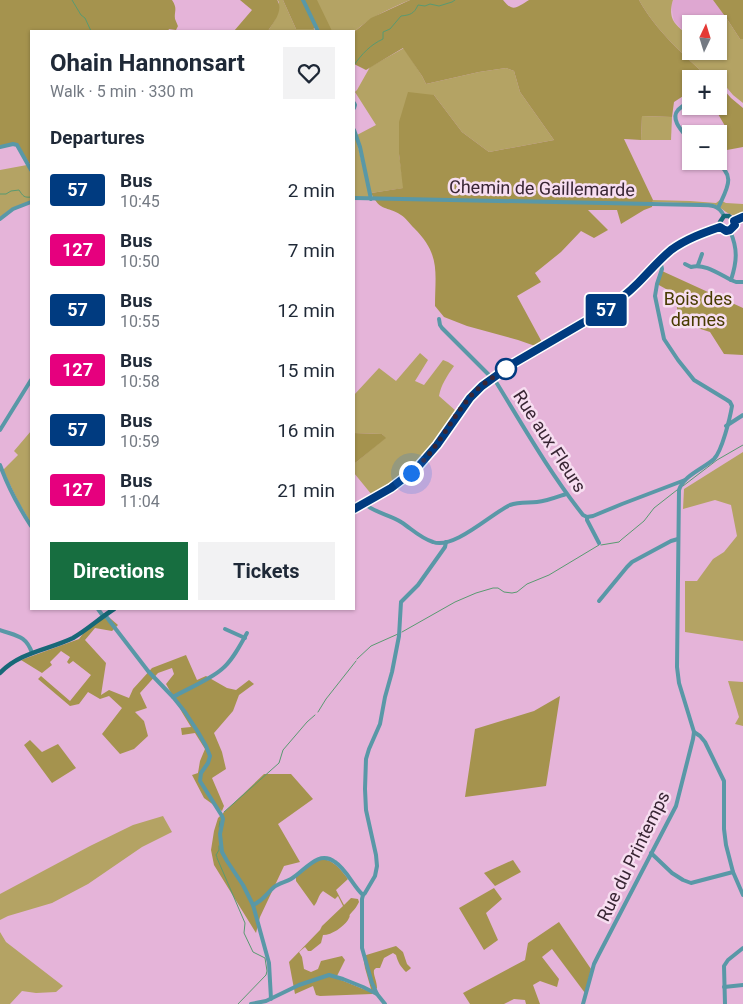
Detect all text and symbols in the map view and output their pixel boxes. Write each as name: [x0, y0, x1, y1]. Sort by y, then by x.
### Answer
north arrow: [682, 15, 728, 60]
map controls: [682, 15, 727, 170]
button: heart: [283, 47, 335, 99]
text: Ohain Hannonsart: [50, 49, 245, 77]
button: +: [682, 70, 727, 115]
text: Walk · 5 min · 330 m: [50, 82, 194, 101]
button: −: [682, 125, 727, 170]
text: Departures: [50, 126, 145, 149]
text: Bus: [120, 169, 153, 192]
street label: Chemin de Gaillemarde: [449, 176, 635, 200]
text: 57: [67, 179, 88, 200]
text: 2 min: [288, 179, 335, 202]
text: 10:45: [120, 192, 160, 211]
text: Bus: [120, 229, 153, 252]
text: 127: [62, 239, 93, 260]
text: 7 min: [288, 239, 335, 262]
text: 10:50: [120, 252, 160, 271]
park label: Bois des dames: [664, 288, 732, 330]
text: Bus: [120, 289, 153, 312]
line badge: 57: [584, 294, 628, 326]
text: 57: [67, 299, 88, 320]
text: 12 min: [277, 299, 335, 322]
text: 57: [596, 299, 616, 320]
text: 10:55: [120, 312, 160, 331]
text: Bus: [120, 349, 153, 372]
unlabelled marker: [495, 358, 517, 380]
text: 127: [62, 359, 93, 380]
text: 15 min: [277, 359, 335, 382]
text: 10:58: [120, 372, 160, 391]
street label: Rue aux Fleurs: [509, 386, 591, 496]
text: Bus: [120, 409, 153, 432]
text: 57: [67, 419, 88, 440]
text: 16 min: [277, 419, 335, 442]
text: 10:59: [120, 432, 160, 451]
your location: [399, 461, 424, 486]
text: Bus: [120, 469, 153, 492]
text: 127: [62, 479, 93, 500]
text: 21 min: [277, 479, 335, 502]
text: 11:04: [120, 492, 160, 511]
button: Directions: [50, 542, 188, 600]
button: Tickets: [198, 542, 335, 600]
street label: Rue du Printemps: [592, 788, 674, 924]

